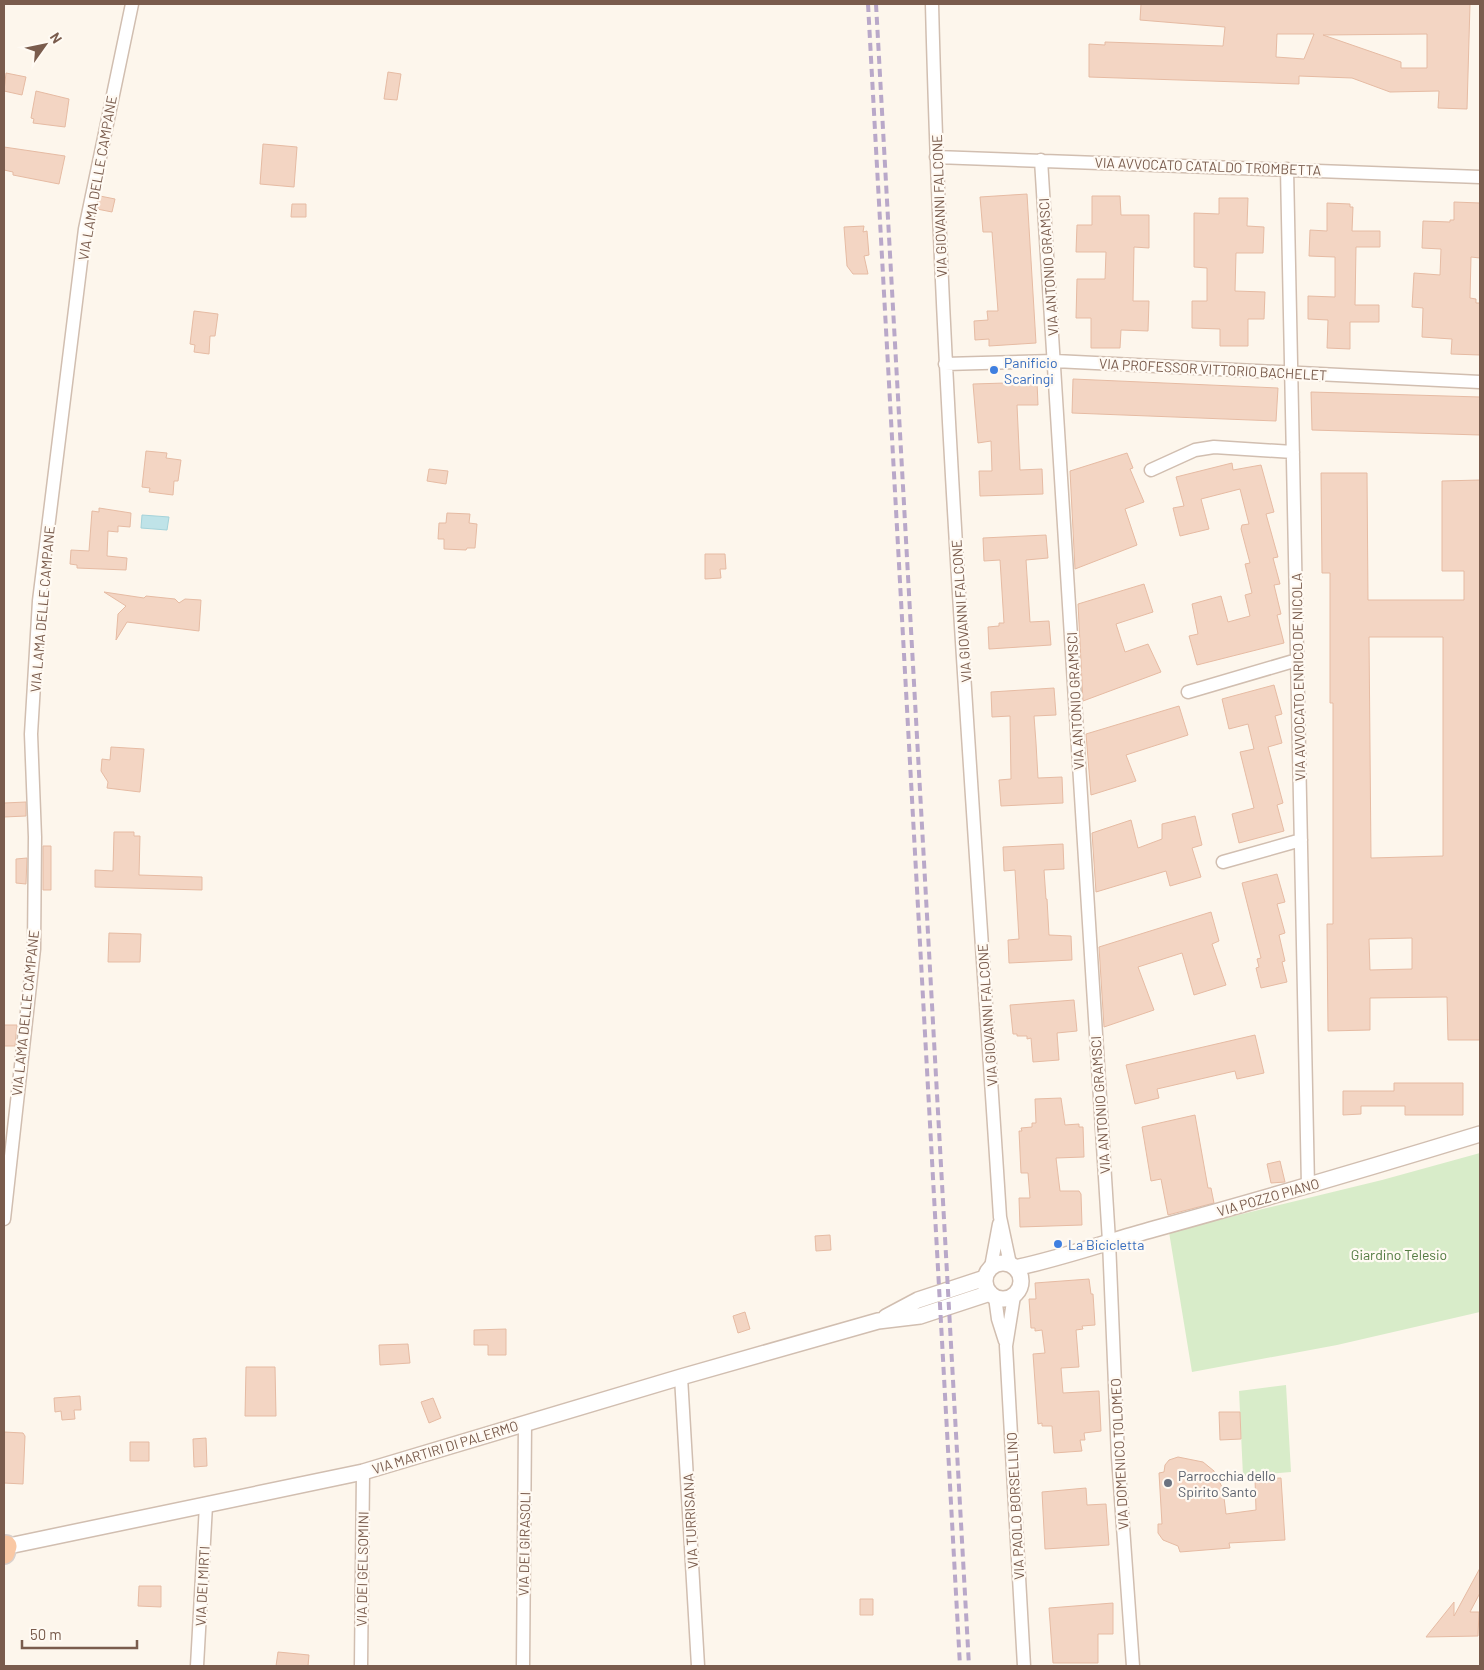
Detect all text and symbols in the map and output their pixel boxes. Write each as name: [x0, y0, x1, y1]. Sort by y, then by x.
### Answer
north arrow: [20, 20, 70, 70]
text: N: [47, 29, 66, 46]
street label: VIA LAMA DELLE CAMPANE: [74, 94, 120, 262]
street label: VIA GIOVANNI FALCONE: [928, 134, 950, 278]
street label: VIA AVVOCATO CATALDO TROMBETTA: [1094, 154, 1322, 178]
street label: VIA ANTONIO GRAMSCI: [1035, 197, 1061, 337]
place label: Panificio Scaringi: [1004, 354, 1058, 387]
street label: VIA PROFESSOR VITTORIO BACHELET: [1098, 355, 1328, 383]
marker: Panificio Scaringi: [988, 364, 1000, 376]
street label: VIA LAMA DELLE CAMPANE: [26, 525, 58, 693]
street label: VIA GIOVANNI FALCONE: [948, 539, 974, 683]
street label: VIA AVVOCATO ENRICO DE NICOLA: [1288, 572, 1308, 781]
street label: VIA ANTONIO GRAMSCI: [1063, 632, 1087, 770]
street label: VIA LAMA DELLE CAMPANE: [8, 929, 42, 1097]
street label: VIA GIOVANNI FALCONE: [974, 943, 1000, 1087]
street label: VIA ANTONIO GRAMSCI: [1087, 1035, 1113, 1175]
street label: VIA POZZO PIANO: [1215, 1174, 1321, 1220]
place label: La Bicicletta: [1068, 1236, 1144, 1253]
marker: La Bicicletta: [1052, 1238, 1064, 1250]
park label: Giardino Telesio: [1351, 1246, 1447, 1263]
street label: VIA DOMENICO TOLOMEO: [1107, 1378, 1131, 1530]
street label: VIA MARTIRI DI PALERMO: [370, 1417, 520, 1477]
street label: VIA PAOLO BORSELLINO: [1003, 1432, 1027, 1580]
place label: Parrocchia dello Spirito Santo: [1178, 1467, 1276, 1500]
street label: VIA TURRISANA: [679, 1472, 701, 1569]
marker: Parrocchia dello Spirito Santo: [1162, 1477, 1174, 1489]
street label: VIA DEI GIRASOLI: [515, 1492, 533, 1596]
street label: VIA DEI GELSOMINI: [352, 1511, 372, 1627]
street label: VIA DEI MIRTI: [191, 1545, 213, 1627]
scale bar: [22, 1618, 138, 1650]
text: 50 m: [30, 1625, 62, 1643]

